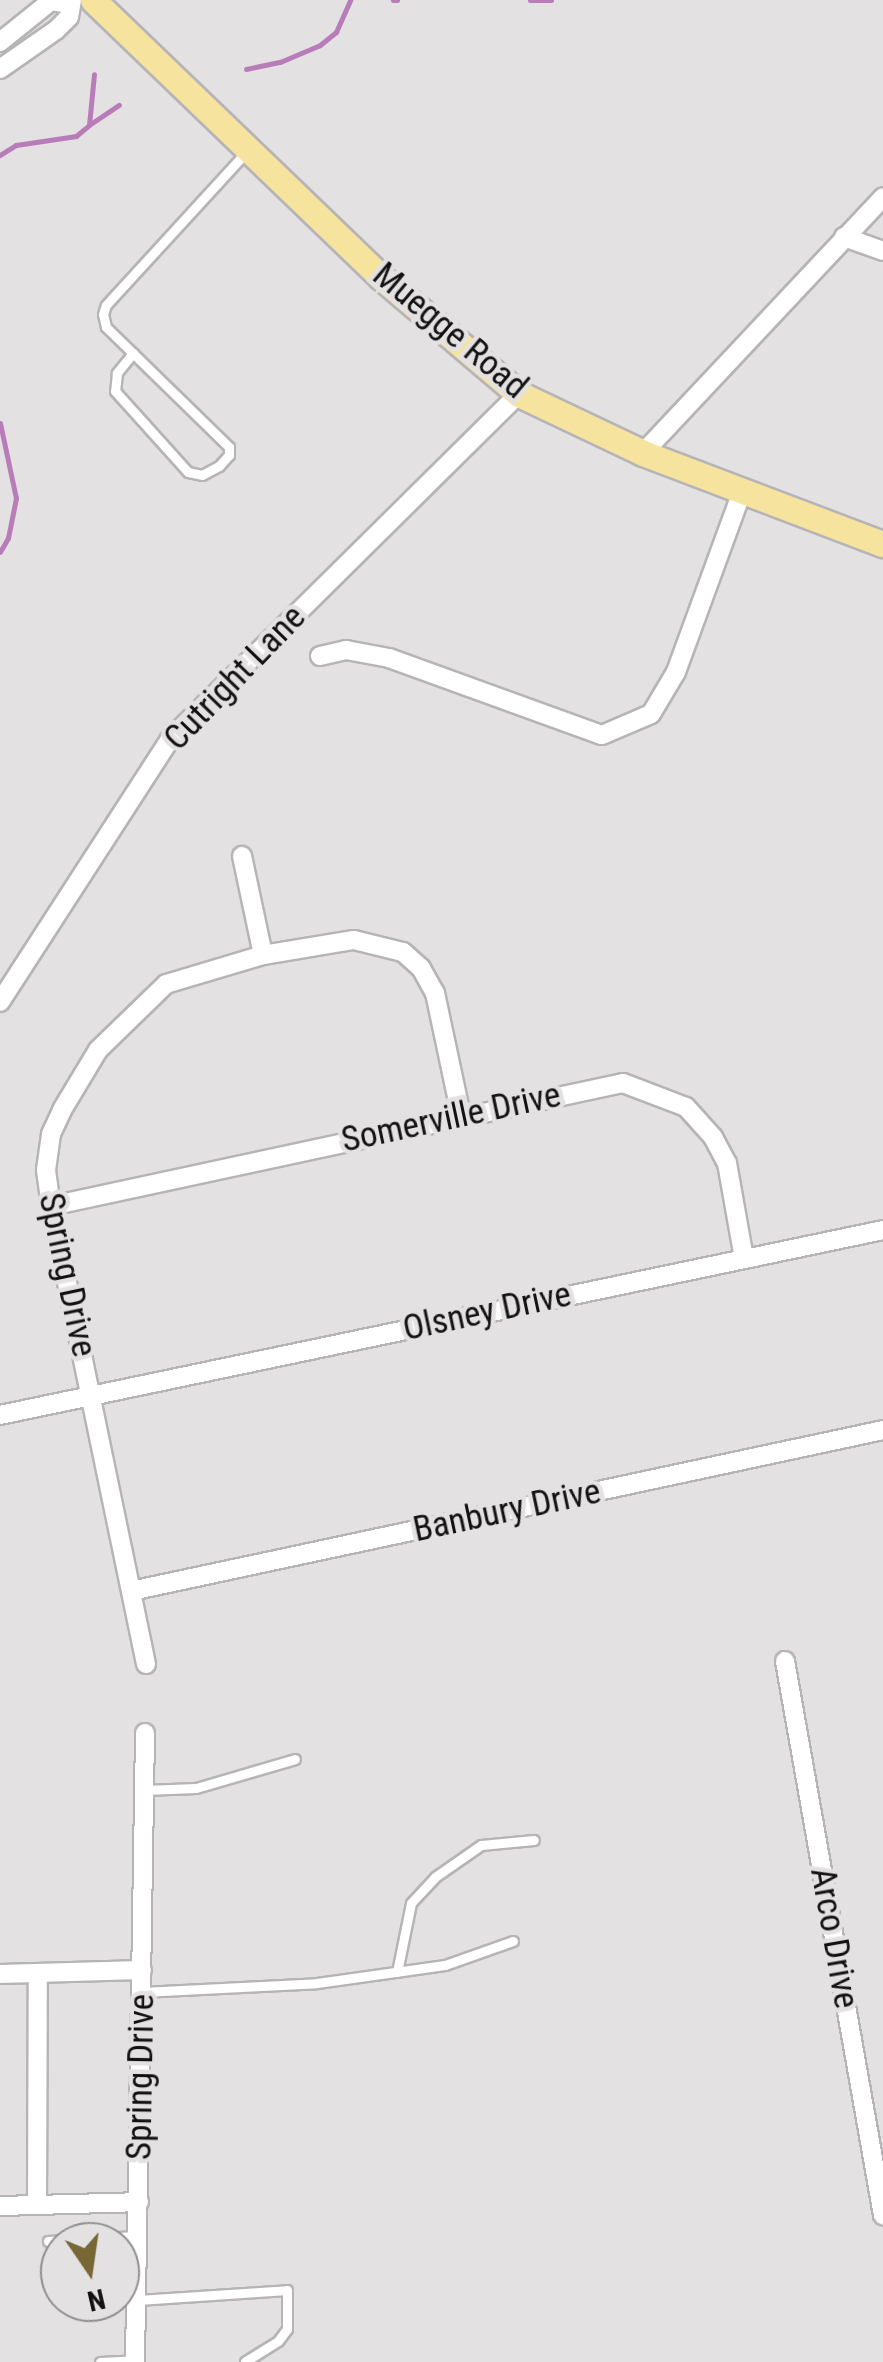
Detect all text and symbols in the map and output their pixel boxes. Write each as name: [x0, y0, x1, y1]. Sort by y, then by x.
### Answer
street label: Muegge Road: [364, 254, 536, 408]
street label: Cutright Lane: [156, 597, 314, 759]
street label: Somerville Drive: [338, 1074, 564, 1162]
street label: Spring Drive: [29, 1189, 105, 1361]
street label: Olsney Drive: [399, 1274, 575, 1350]
street label: Banbury Drive: [410, 1471, 604, 1551]
street label: Arco Drive: [801, 1864, 867, 2012]
street label: Spring Drive: [119, 1994, 163, 2160]
north arrow: [40, 2222, 140, 2322]
text: N: [84, 2282, 108, 2318]

